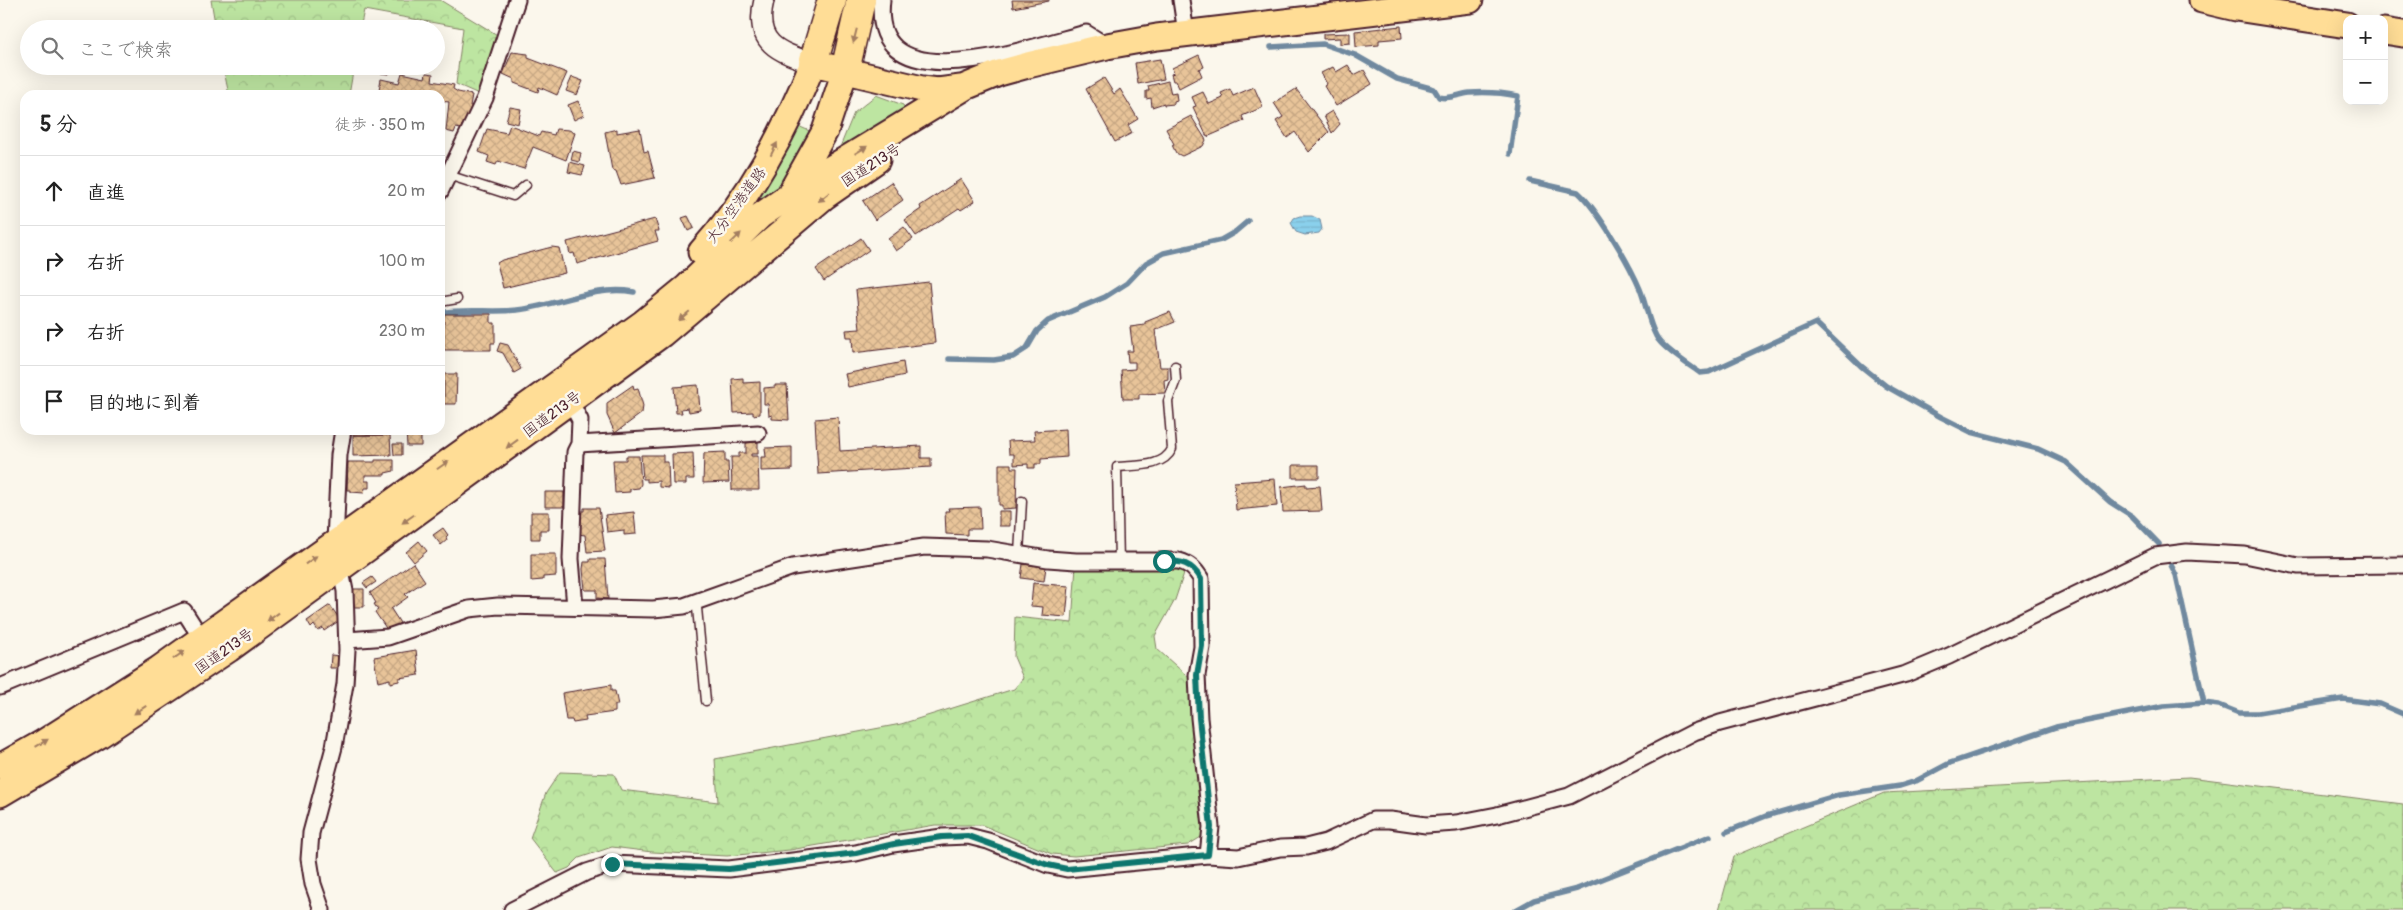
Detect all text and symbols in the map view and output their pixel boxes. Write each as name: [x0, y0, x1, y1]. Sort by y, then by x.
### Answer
map controls: [2343, 15, 2388, 105]
button: +: [2343, 15, 2388, 60]
search box: [20, 20, 445, 75]
one-way arrow: [851, 28, 859, 43]
icon: search: [38, 34, 66, 62]
text: ここで検索: [78, 38, 173, 62]
button: −: [2343, 60, 2388, 105]
text: 5 分: [40, 111, 77, 138]
text: 徒歩 · 350 m: [335, 115, 425, 135]
street label: 国道213号: [838, 139, 905, 192]
one-way arrow: [770, 142, 778, 156]
one-way arrow: [855, 146, 868, 155]
street label: 大分空港道路: [702, 163, 771, 247]
icon: ahead: [40, 177, 68, 205]
text: 直進: [87, 181, 125, 205]
text: 20 m: [387, 181, 425, 201]
one-way arrow: [818, 191, 831, 202]
one-way arrow: [730, 232, 742, 244]
icon: right: [40, 247, 68, 275]
text: 右折: [87, 251, 125, 275]
text: 100 m: [379, 251, 425, 271]
one-way arrow: [678, 310, 691, 321]
icon: right: [40, 317, 68, 345]
text: 右折: [87, 321, 125, 345]
text: 230 m: [379, 321, 425, 341]
icon: arrive: [40, 387, 68, 415]
street label: 国道213号: [519, 387, 585, 442]
text: 目的地に到着: [87, 391, 201, 415]
one-way arrow: [505, 439, 518, 449]
one-way arrow: [436, 460, 450, 470]
one-way arrow: [401, 514, 414, 524]
route start: [1153, 550, 1176, 573]
one-way arrow: [304, 554, 317, 565]
one-way arrow: [267, 611, 280, 622]
street label: 国道213号: [191, 624, 257, 679]
one-way arrow: [172, 650, 186, 660]
one-way arrow: [133, 705, 146, 714]
one-way arrow: [36, 738, 49, 747]
route end: [601, 853, 624, 876]

